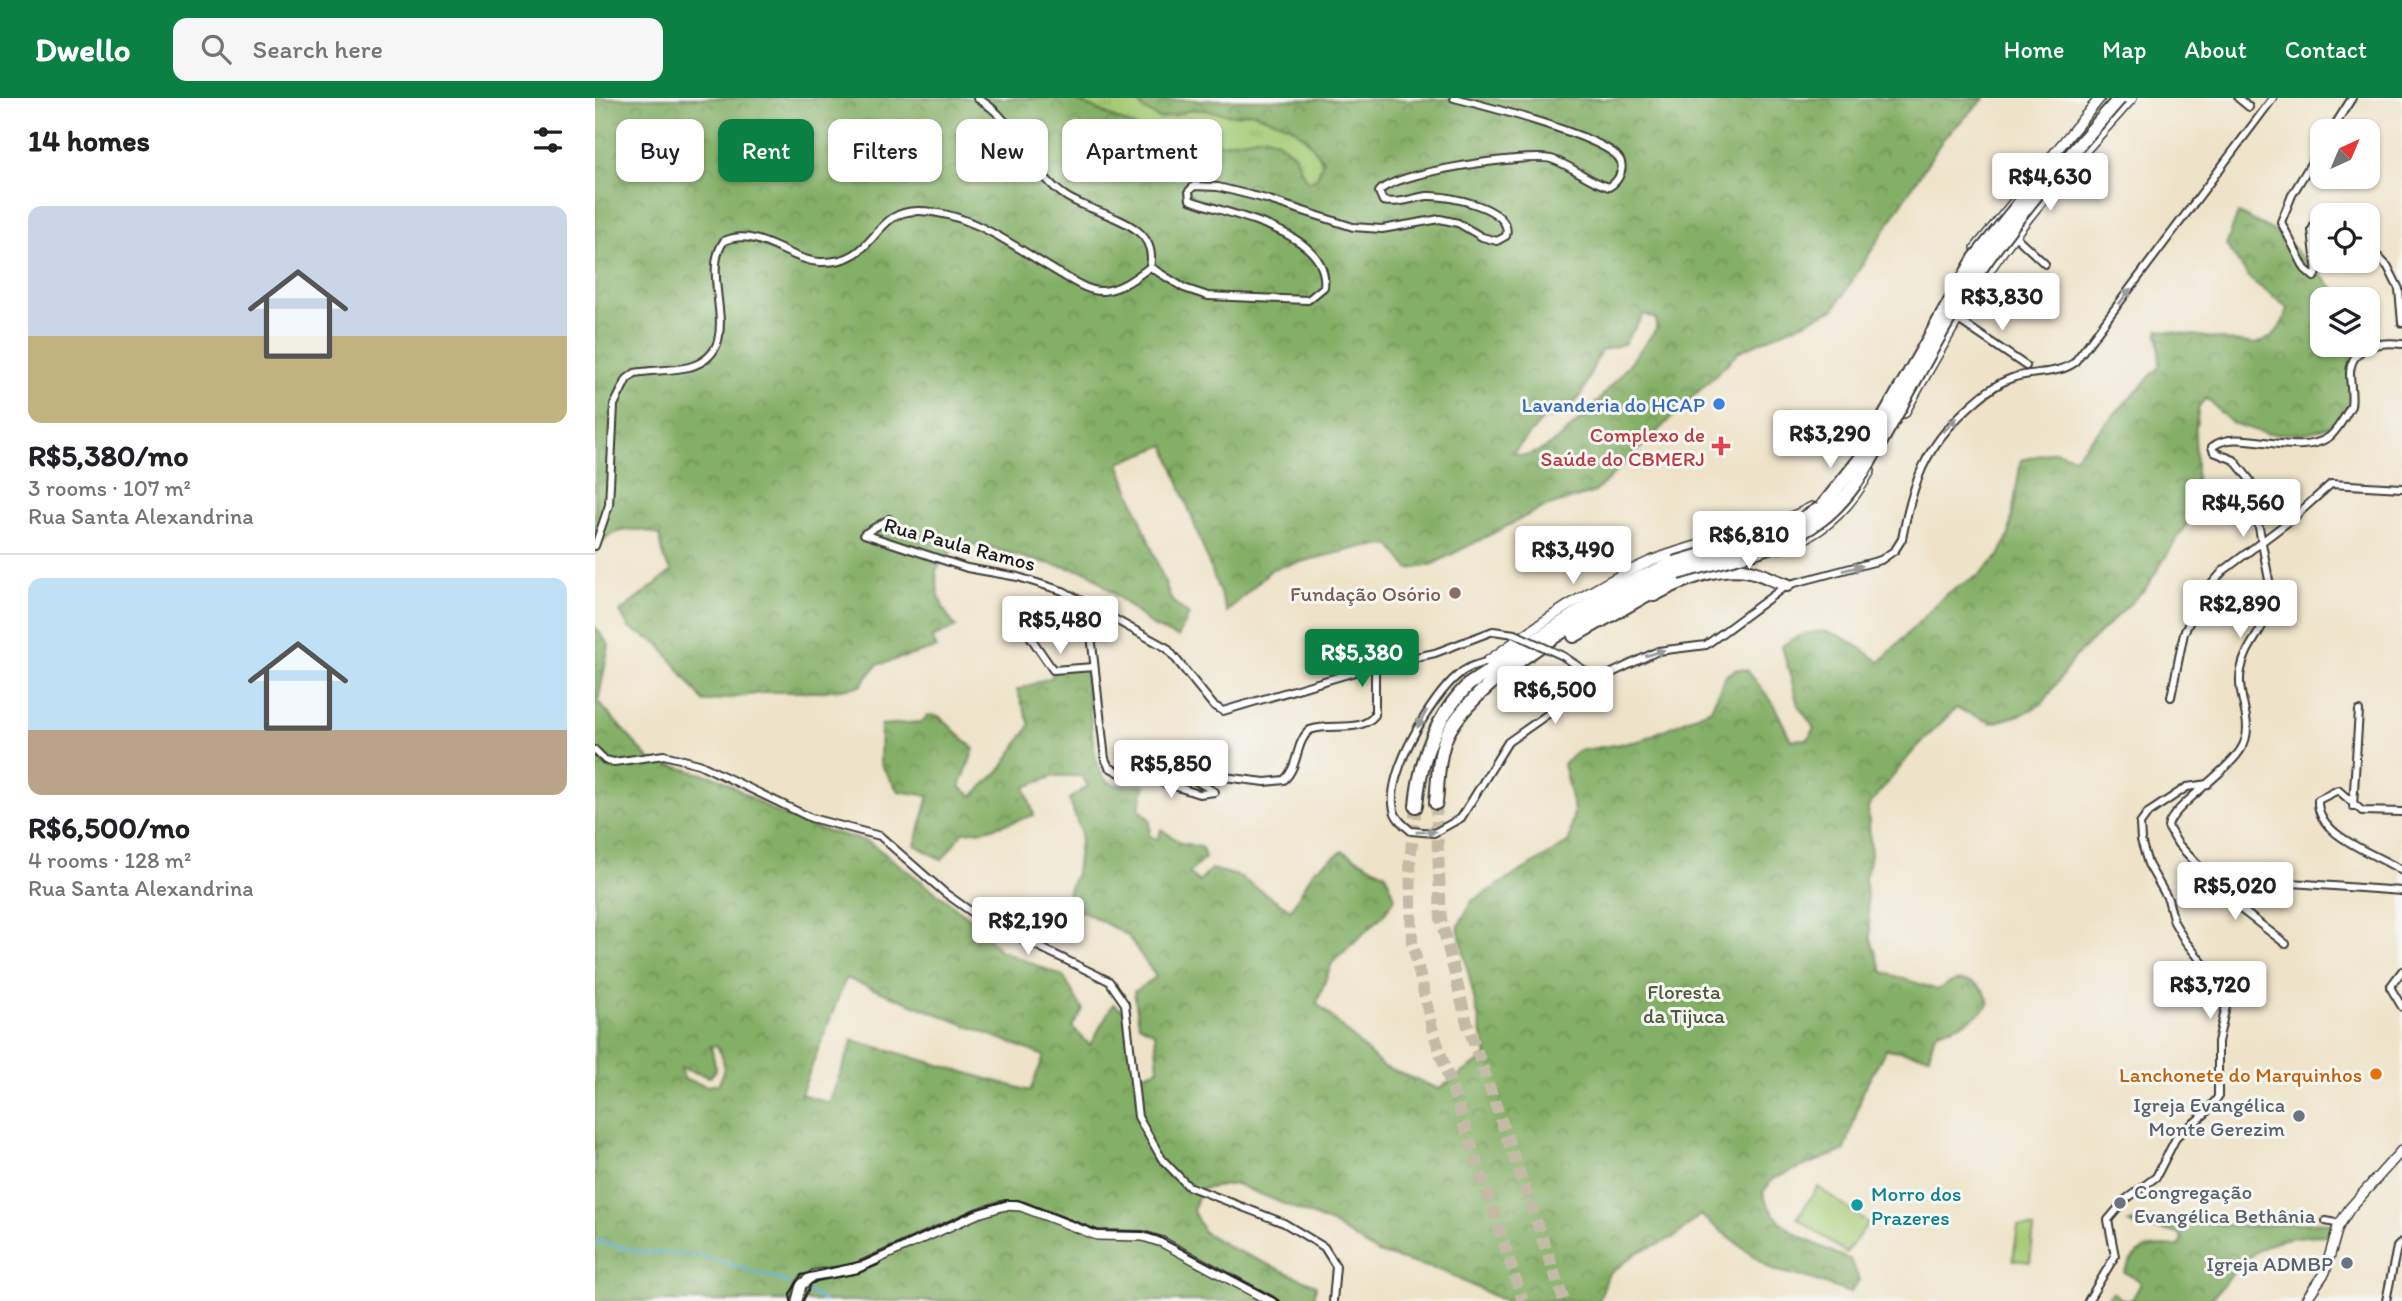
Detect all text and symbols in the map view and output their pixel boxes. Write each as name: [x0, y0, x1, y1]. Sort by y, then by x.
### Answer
search box: [173, 18, 663, 81]
text: Dwello: [35, 30, 131, 69]
icon: search: [197, 30, 235, 68]
text: Search here: [253, 33, 383, 65]
text: Home: [2004, 35, 2064, 64]
text: Map: [2102, 35, 2146, 64]
text: About: [2184, 35, 2247, 64]
text: Contact: [2285, 35, 2367, 64]
chip: Buy: [616, 119, 704, 182]
chip: Rent: [718, 119, 814, 182]
chip: Filters: [828, 119, 942, 182]
chip: New: [956, 119, 1048, 182]
chip: Apartment: [1062, 119, 1222, 182]
north arrow: [2310, 119, 2380, 189]
map controls: [2310, 119, 2380, 357]
icon: filters: [529, 121, 567, 159]
text: 14 homes: [28, 122, 150, 159]
pin: R$4,630: [1985, 153, 2115, 213]
text: R$4,630: [2008, 162, 2092, 190]
button: locate: [2310, 203, 2380, 273]
icon: home: [235, 251, 361, 377]
pin: R$3,830: [1937, 274, 2067, 333]
text: R$3,830: [1961, 282, 2043, 310]
one-way arrow: [2117, 287, 2132, 305]
button: layers: [2310, 287, 2380, 357]
place label: Lavanderia do HCAP: [1522, 392, 1705, 417]
marker: Lavanderia do HCAP: [1711, 396, 1727, 412]
pin: R$3,290: [1765, 410, 1895, 470]
one-way arrow: [1941, 418, 1958, 434]
text: R$3,290: [1789, 419, 1871, 447]
place label: Complexo de Saúde do CBMERJ: [1541, 422, 1705, 471]
marker: Complexo de Saúde do CBMERJ: [1711, 436, 1731, 456]
text: R$5,380/mo: [28, 437, 189, 474]
text: 3 rooms · 107 m²: [28, 474, 191, 502]
pin: R$4,560: [2178, 480, 2308, 539]
text: R$4,560: [2201, 488, 2285, 516]
text: Rua Santa Alexandrina: [28, 502, 254, 530]
street label: Rua Paula Ramos: [882, 512, 1038, 576]
pin: R$6,810: [1684, 512, 1814, 571]
text: R$6,810: [1709, 520, 1789, 548]
pin: R$3,490: [1508, 526, 1638, 586]
text: R$3,490: [1531, 535, 1615, 563]
one-way arrow: [1842, 562, 1864, 573]
pin: R$2,890: [2175, 580, 2305, 640]
place label: Fundação Osório: [1290, 581, 1441, 606]
marker: Fundação Osório: [1447, 585, 1463, 601]
text: R$2,890: [2199, 589, 2281, 617]
pin: R$5,480: [995, 596, 1125, 656]
text: R$5,480: [1018, 605, 1102, 633]
icon: home: [235, 623, 361, 749]
pin: R$5,380: [1297, 630, 1427, 689]
text: R$5,380: [1321, 638, 1403, 666]
one-way arrow: [1645, 647, 1666, 658]
pin: R$6,500: [1490, 666, 1620, 726]
text: R$6,500: [1513, 675, 1597, 703]
one-way arrow: [1416, 710, 1428, 729]
pin: R$5,850: [1106, 740, 1236, 800]
text: R$5,850: [1130, 749, 1212, 777]
text: R$6,500/mo: [28, 809, 190, 846]
one-way arrow: [1416, 826, 1438, 837]
text: 4 rooms · 128 m²: [28, 846, 191, 874]
pin: R$5,020: [2170, 862, 2300, 922]
text: R$5,020: [2193, 871, 2277, 899]
text: Rua Santa Alexandrina: [28, 874, 254, 902]
pin: R$2,190: [963, 898, 1093, 957]
text: R$2,190: [988, 906, 1068, 934]
pin: R$3,720: [2145, 962, 2275, 1021]
text: R$3,720: [2169, 970, 2251, 998]
park label: Floresta da Tijuca: [1643, 979, 1725, 1028]
place label: Lanchonete do Marquinhos: [2119, 1062, 2362, 1087]
marker: Lanchonete do Marquinhos: [2368, 1066, 2384, 1082]
place label: Igreja Evangélica Monte Gerezim: [2133, 1092, 2285, 1141]
marker: Igreja Evangélica Monte Gerezim: [2291, 1108, 2307, 1124]
place label: Congregação Evangélica Bethânia: [2134, 1179, 2316, 1228]
place label: Morro dos Prazeres: [1871, 1181, 1961, 1230]
marker: Congregação Evangélica Bethânia: [2112, 1195, 2128, 1211]
marker: Morro dos Prazeres: [1849, 1197, 1865, 1213]
place label: Igreja ADMBP: [2206, 1251, 2333, 1276]
marker: Igreja ADMBP: [2339, 1255, 2355, 1271]

